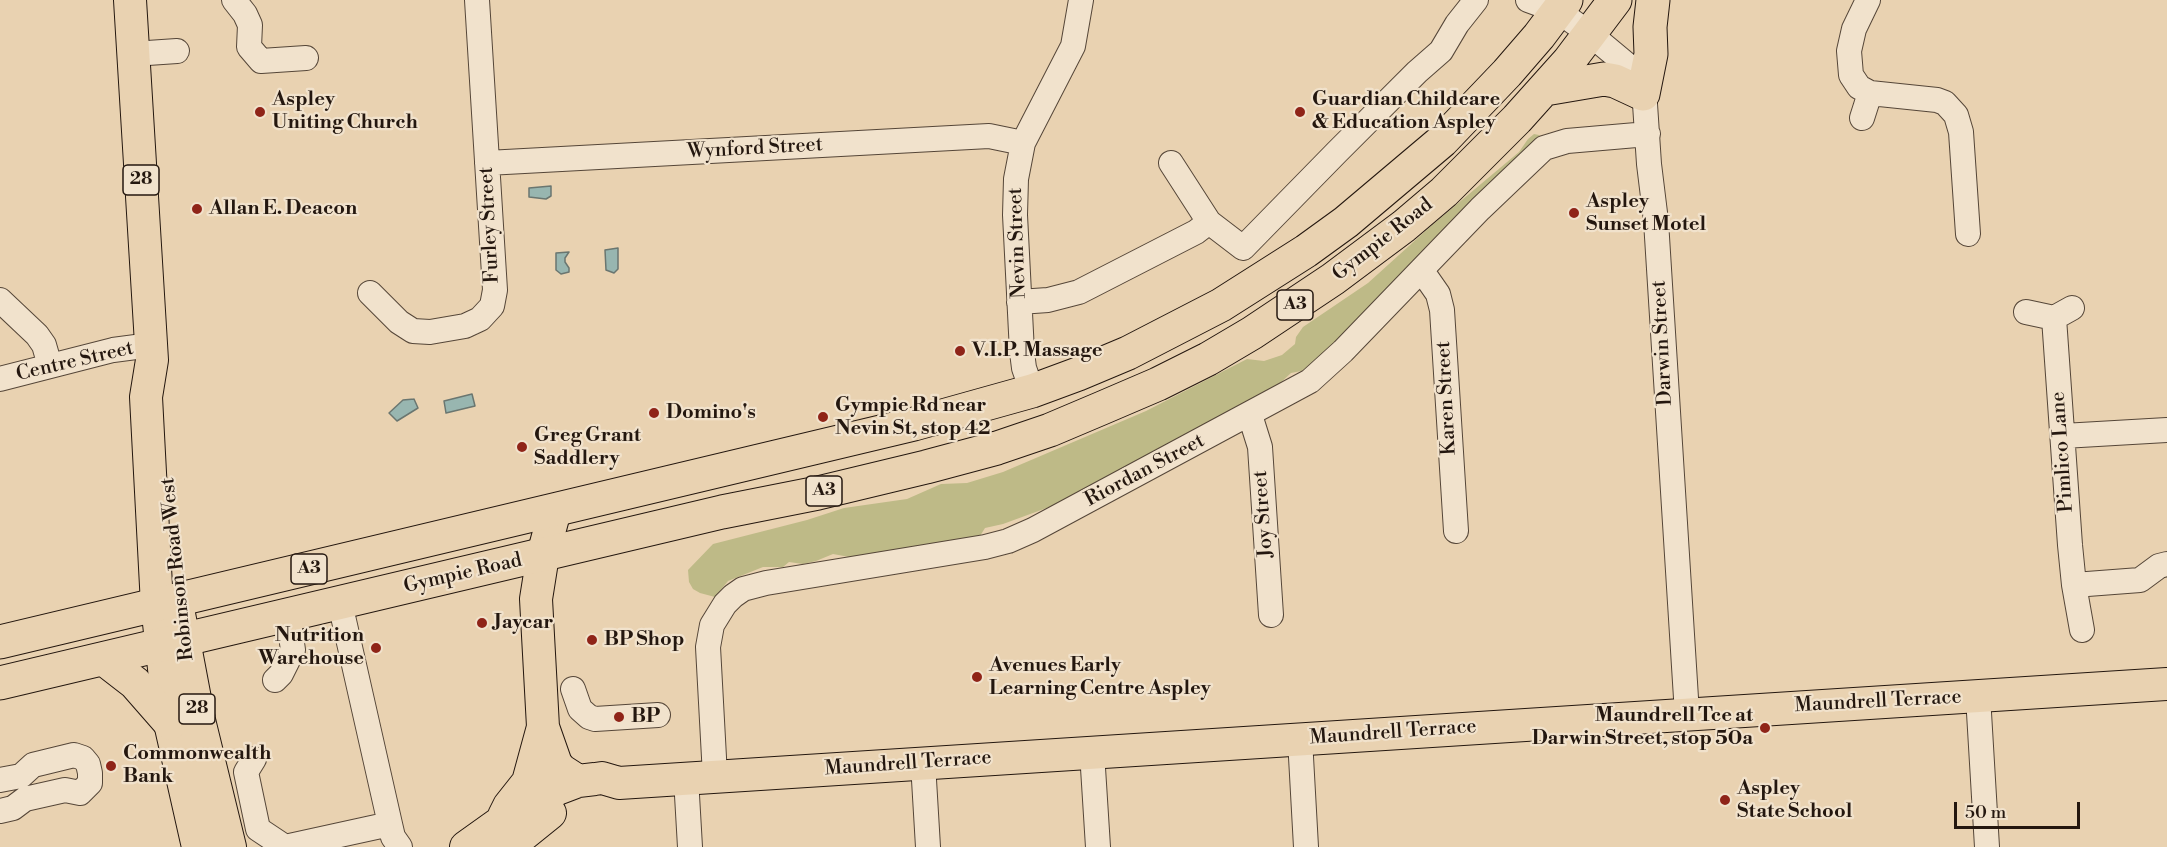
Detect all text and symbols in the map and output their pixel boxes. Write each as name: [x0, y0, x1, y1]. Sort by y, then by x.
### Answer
place label: Aspley Uniting Church: [272, 88, 418, 135]
place label: Guardian Childcare & Education Aspley: [1312, 88, 1500, 135]
marker: Aspley Uniting Church: [253, 105, 267, 119]
marker: Guardian Childcare & Education Aspley: [1293, 105, 1307, 119]
street label: Wynford Street: [687, 133, 823, 165]
road number: 28: [123, 165, 159, 195]
street label: Furley Street: [475, 166, 505, 284]
street label: Nevin Street: [1004, 187, 1032, 299]
place label: Aspley Sunset Motel: [1586, 190, 1706, 237]
street label: Gympie Road: [1328, 193, 1438, 287]
place label: Allan E. Deacon: [209, 197, 357, 221]
marker: Allan E. Deacon: [190, 202, 204, 216]
marker: Aspley Sunset Motel: [1567, 206, 1581, 220]
street label: Darwin Street: [1648, 280, 1678, 406]
road number: A3: [1277, 290, 1313, 320]
street label: Centre Street: [14, 337, 136, 387]
place label: V.I.P. Massage: [972, 339, 1102, 363]
street label: Karen Street: [1432, 340, 1462, 456]
marker: V.I.P. Massage: [953, 344, 967, 358]
street label: Pimlico Lane: [2047, 391, 2079, 513]
place label: Gympie Rd near Nevin St, stop 42: [835, 394, 991, 441]
place label: Domino's: [666, 401, 756, 425]
marker: Domino's: [647, 406, 661, 420]
marker: Gympie Rd near Nevin St, stop 42: [816, 410, 830, 424]
place label: Greg Grant Saddlery: [534, 424, 641, 471]
street label: Riordan Street: [1081, 429, 1209, 513]
marker: Greg Grant Saddlery: [515, 440, 529, 454]
street label: Joy Street: [1249, 469, 1279, 559]
street label: Robinson Road West: [156, 476, 200, 662]
road number: A3: [806, 476, 842, 506]
street label: Gympie Road: [402, 549, 524, 599]
road number: A3: [291, 554, 327, 584]
place label: Jaycar: [494, 611, 553, 635]
marker: Jaycar: [475, 616, 489, 630]
place label: Nutrition Warehouse: [258, 624, 364, 671]
place label: BP Shop: [604, 628, 684, 652]
marker: BP Shop: [585, 633, 599, 647]
marker: Nutrition Warehouse: [369, 641, 383, 655]
place label: Avenues Early Learning Centre Aspley: [989, 654, 1211, 701]
marker: Avenues Early Learning Centre Aspley: [970, 670, 984, 684]
street label: Maundrell Terrace: [1794, 686, 1962, 718]
road number: 28: [179, 694, 215, 724]
place label: Maundrell Tce at Darwin Street, stop 50a: [1532, 704, 1753, 751]
place label: BP: [631, 705, 660, 729]
marker: BP: [612, 710, 626, 724]
street label: Maundrell Terrace: [1309, 715, 1477, 751]
marker: Maundrell Tce at Darwin Street, stop 50a: [1758, 721, 1772, 735]
place label: Commonwealth Bank: [123, 742, 271, 789]
street label: Maundrell Terrace: [824, 746, 992, 782]
marker: Commonwealth Bank: [104, 759, 118, 773]
place label: Aspley State School: [1737, 777, 1852, 824]
scale bar: [1957, 790, 2083, 828]
marker: Aspley State School: [1718, 793, 1732, 807]
text: 50 m: [1965, 801, 2006, 824]

